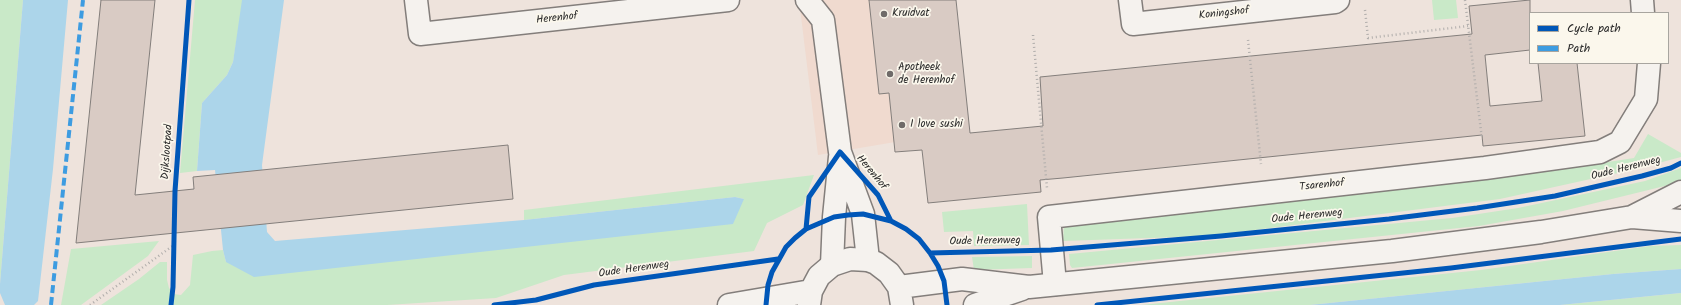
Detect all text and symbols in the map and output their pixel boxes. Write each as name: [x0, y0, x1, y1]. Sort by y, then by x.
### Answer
street label: Koningshof: [1198, 5, 1250, 23]
place label: Kruidvat: [892, 7, 930, 21]
marker: Kruidvat: [879, 9, 889, 19]
street label: Herenhof: [536, 10, 578, 28]
legend: [1529, 12, 1669, 64]
text: Cycle path: [1567, 19, 1621, 38]
text: Path: [1567, 39, 1590, 58]
place label: Apotheek de Herenhof: [898, 61, 955, 87]
marker: Apotheek de Herenhof: [885, 69, 895, 79]
place label: I love sushi: [910, 118, 963, 132]
marker: I love sushi: [897, 120, 907, 130]
street label: Dijkslootpad: [159, 124, 177, 180]
street label: Herenhof: [853, 153, 889, 193]
street label: Oude Herenweg: [1590, 154, 1662, 184]
street label: Tsarenhof: [1299, 177, 1345, 195]
street label: Oude Herenweg: [1271, 207, 1343, 227]
street label: Oude Herenweg: [949, 235, 1021, 249]
street label: Oude Herenweg: [598, 259, 670, 281]

